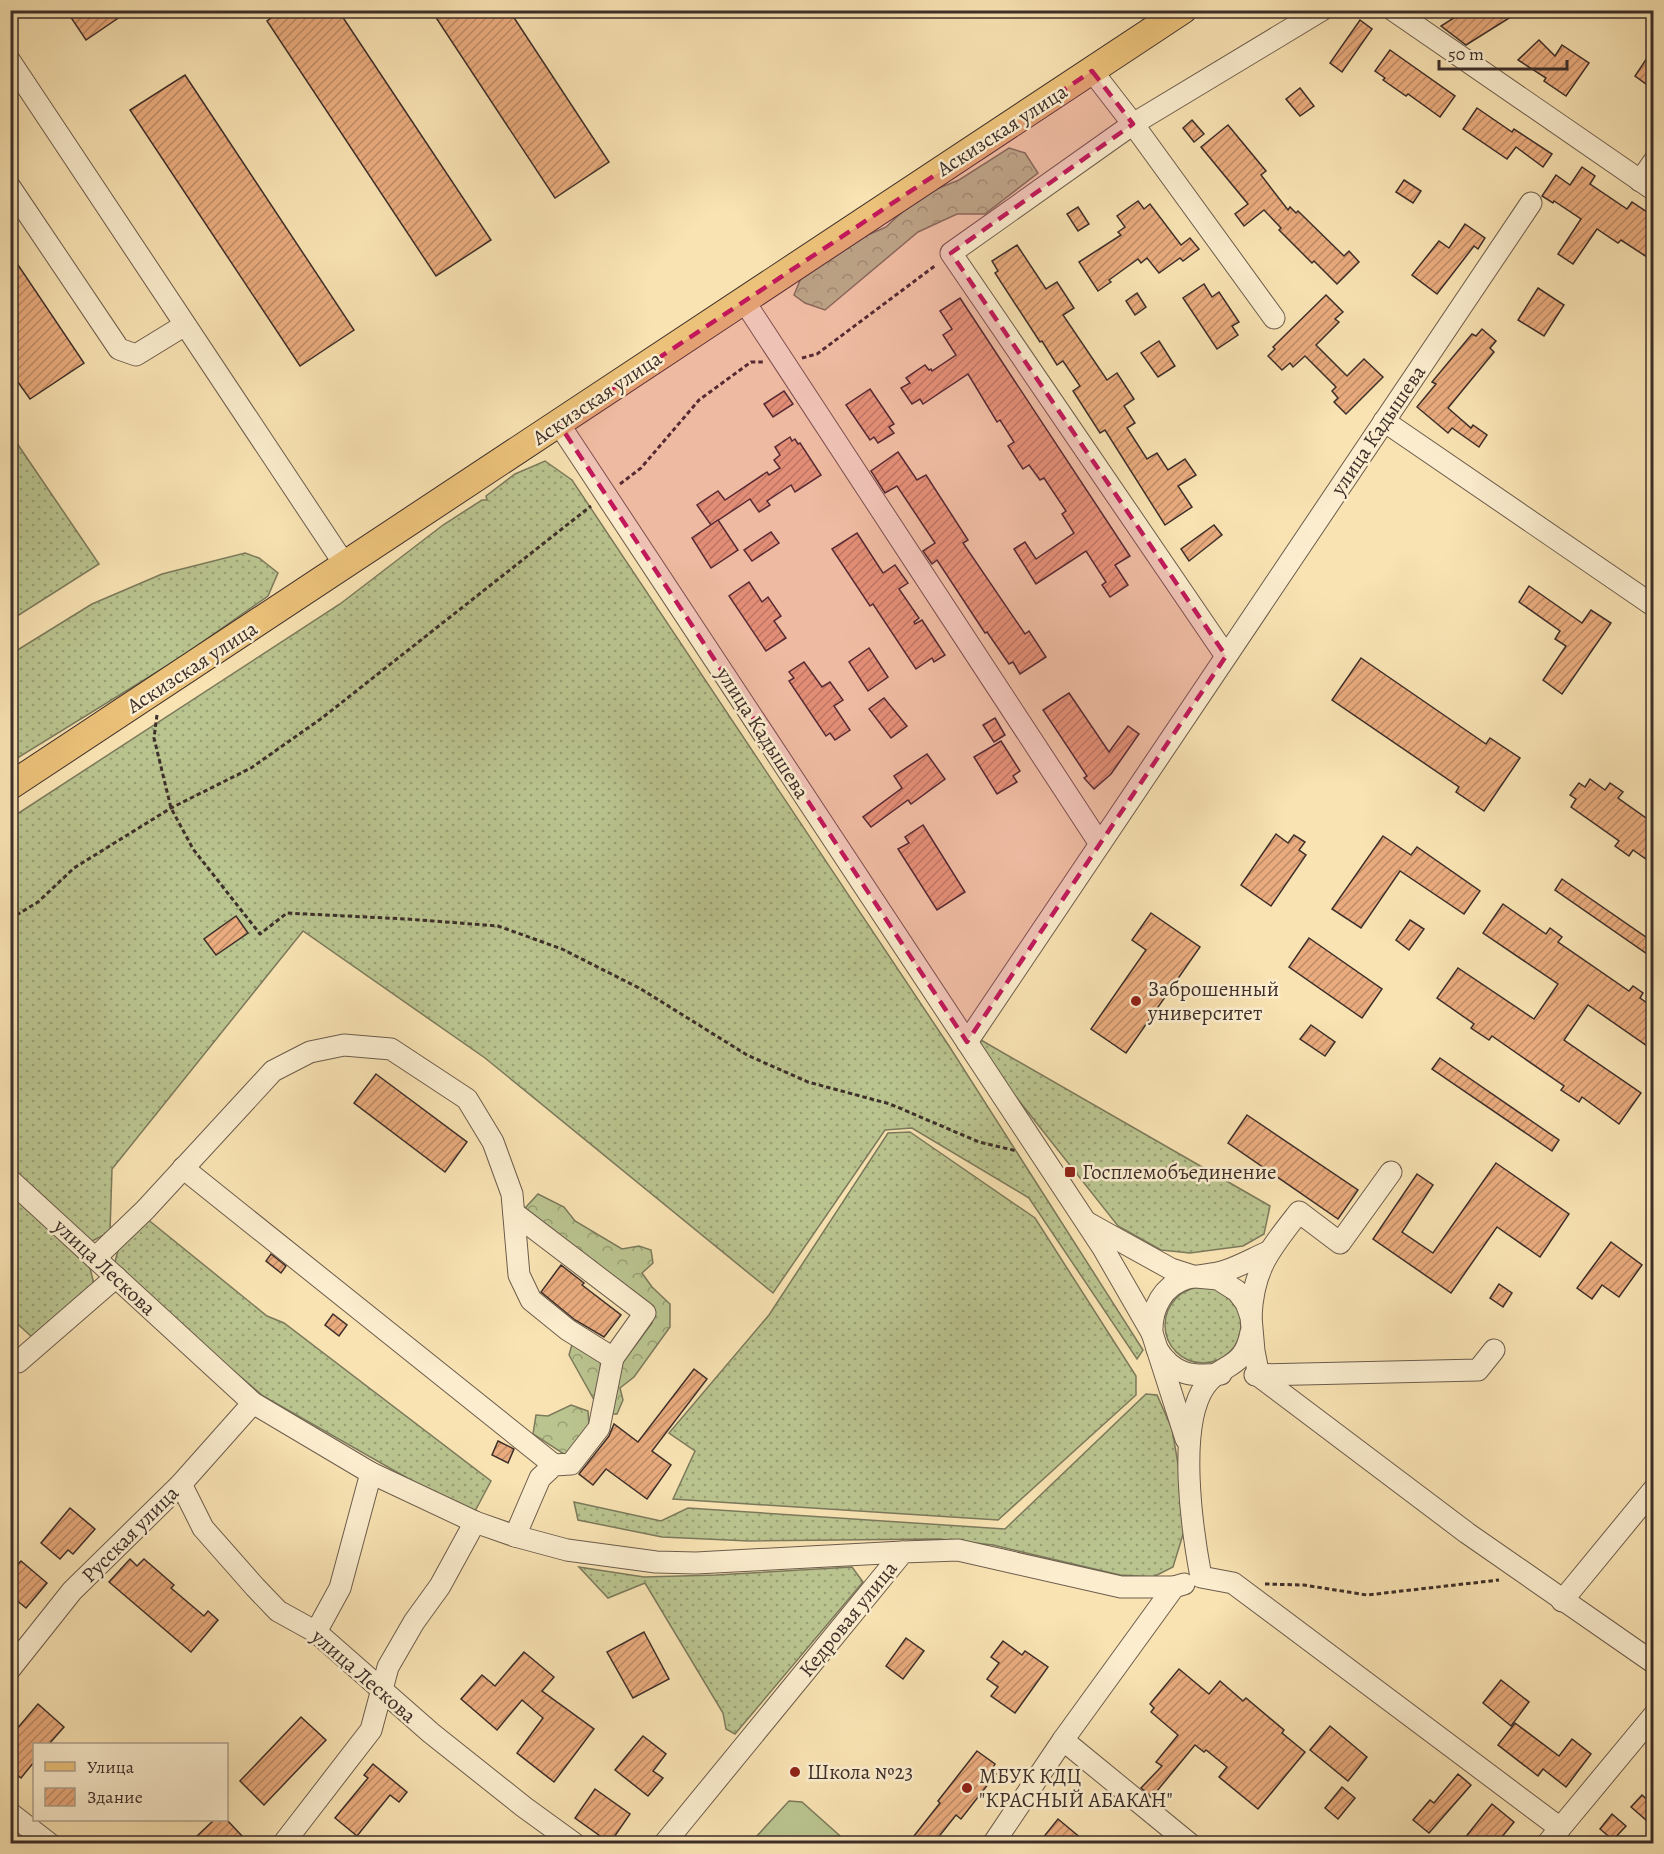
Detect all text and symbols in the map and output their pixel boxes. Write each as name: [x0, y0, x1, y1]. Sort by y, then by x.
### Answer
scale bar: [1439, 33, 1566, 71]
text: 50 m: [1448, 42, 1484, 66]
street label: Аскизская улица: [930, 77, 1073, 183]
street label: Аскизская улица: [526, 344, 667, 452]
street label: улица Кадышева: [1324, 359, 1432, 501]
street label: Аскизская улица: [120, 614, 263, 720]
street label: улица Кадышева: [709, 661, 816, 804]
place label: Заброшенный университет: [1147, 975, 1279, 1027]
marker: Заброшенный университет: [1129, 994, 1143, 1008]
place label: Госплемобъединение: [1082, 1158, 1277, 1186]
marker: Госплемобъединение: [1063, 1165, 1077, 1179]
street label: улица Лескова: [47, 1212, 162, 1322]
street label: Русская улица: [75, 1479, 185, 1589]
street label: Кедровая улица: [792, 1555, 904, 1683]
street label: улица Лескова: [305, 1622, 423, 1730]
legend: [33, 1743, 228, 1821]
text: Улица: [87, 1755, 135, 1779]
place label: Школа №23: [807, 1758, 913, 1786]
place label: МБУК КДЦ "КРАСНЫЙ АБАКАН": [979, 1762, 1173, 1814]
marker: Школа №23: [788, 1765, 802, 1779]
marker: МБУК КДЦ "КРАСНЫЙ АБАКАН": [960, 1781, 974, 1795]
text: Здание: [87, 1785, 143, 1809]

